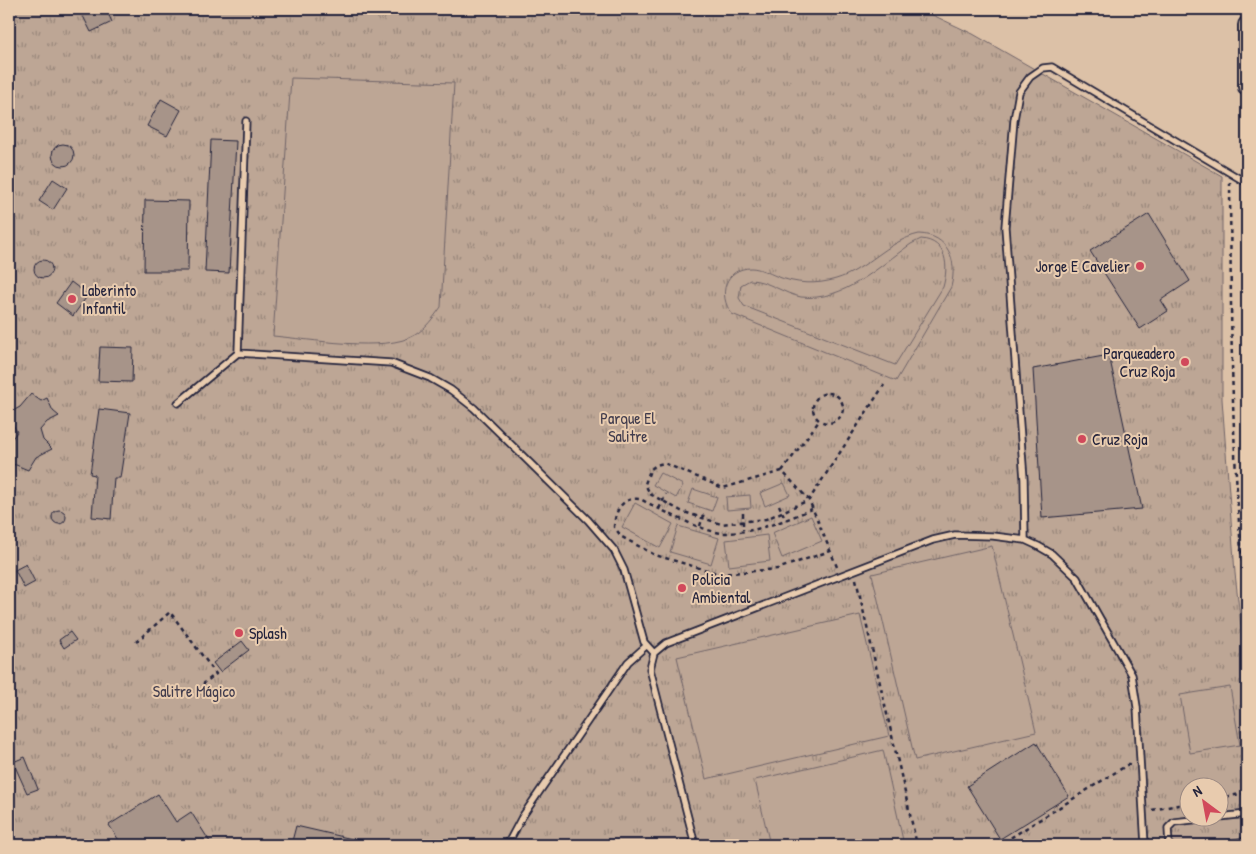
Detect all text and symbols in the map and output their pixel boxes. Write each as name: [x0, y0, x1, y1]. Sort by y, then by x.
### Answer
place label: Jorge E Cavelier: [1035, 255, 1130, 277]
marker: Jorge E Cavelier: [1134, 260, 1146, 272]
place label: Laberinto Infantil: [82, 279, 137, 319]
marker: Laberinto Infantil: [66, 293, 78, 305]
place label: Parqueadero Cruz Roja: [1103, 342, 1176, 382]
marker: Parqueadero Cruz Roja: [1179, 356, 1191, 368]
park label: Parque El Salitre: [600, 407, 656, 447]
place label: Cruz Roja: [1092, 428, 1148, 450]
marker: Cruz Roja: [1076, 433, 1088, 445]
place label: Policia Ambiental: [692, 568, 751, 608]
marker: Policia Ambiental: [676, 582, 688, 594]
place label: Splash: [249, 622, 287, 644]
marker: Splash: [233, 627, 245, 639]
park label: Salitre Mágico: [153, 680, 236, 702]
north arrow: [1178, 776, 1228, 826]
text: N: [1189, 780, 1206, 801]

